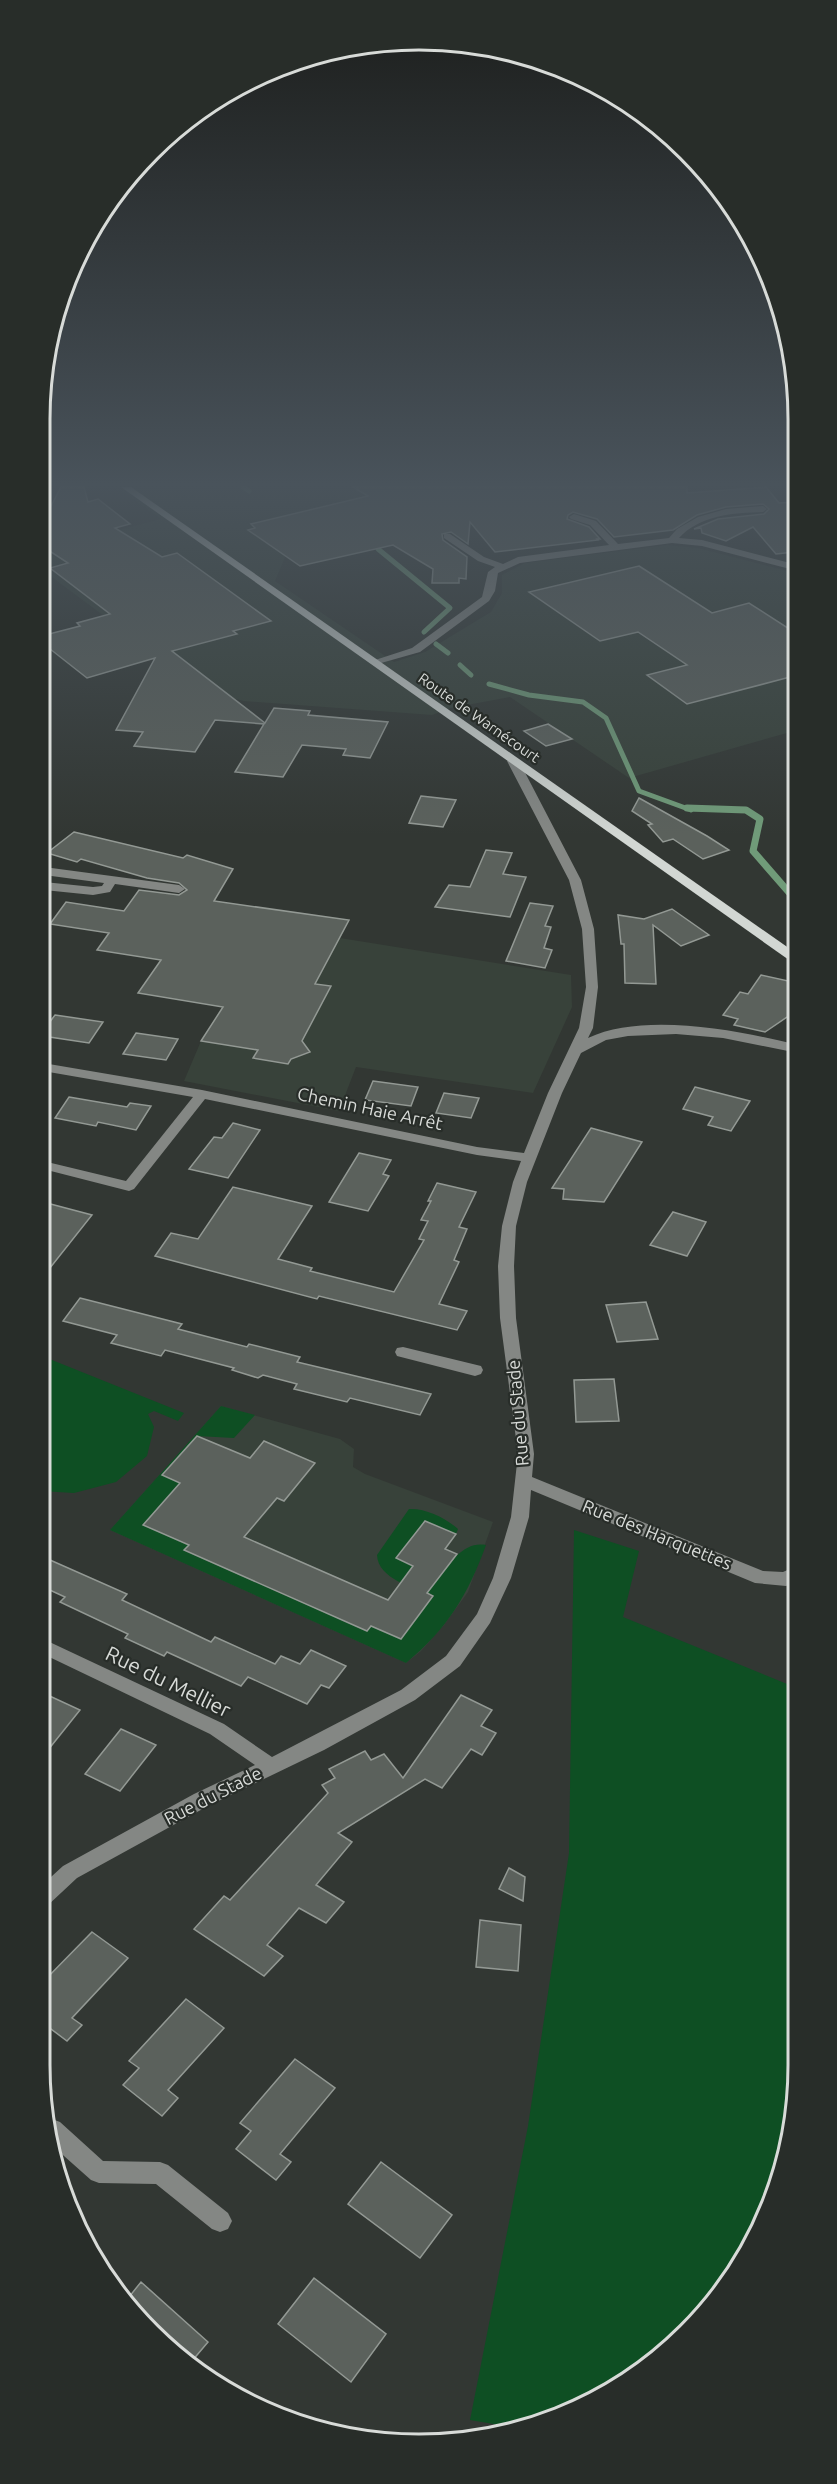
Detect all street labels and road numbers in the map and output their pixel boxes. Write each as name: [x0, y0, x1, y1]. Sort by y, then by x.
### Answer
street label: Route de Warnécourt: [415, 669, 543, 766]
street label: Chemin Haie Arrêt: [296, 1083, 445, 1133]
street label: Rue du Stade: [502, 1359, 532, 1467]
street label: Rue des Harquettes: [580, 1495, 735, 1573]
street label: Rue du Mellier: [102, 1640, 235, 1722]
street label: Rue du Stade: [160, 1762, 265, 1828]

